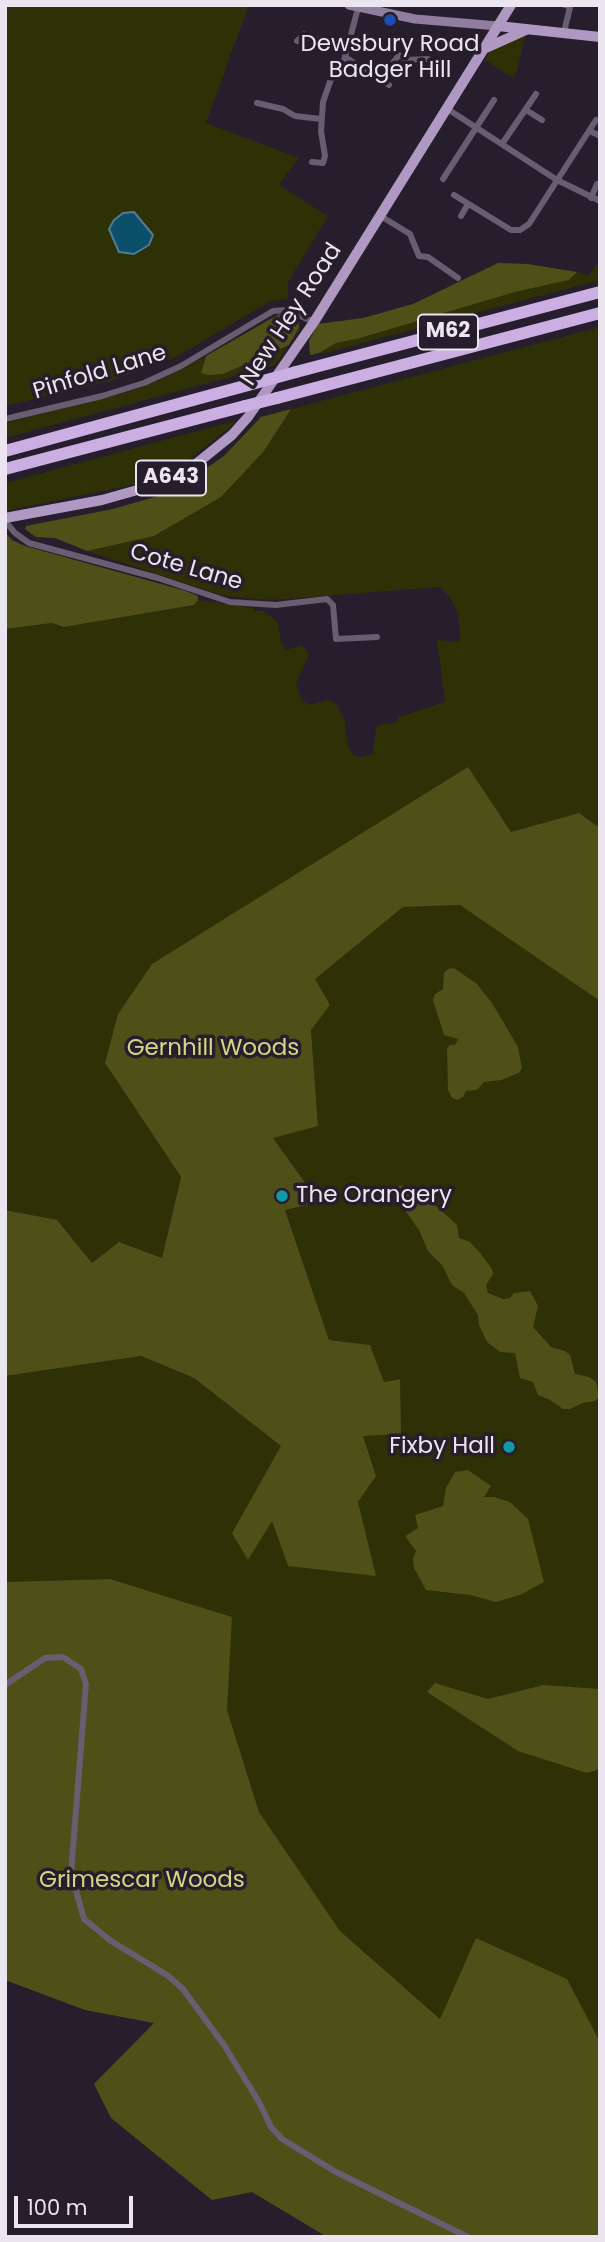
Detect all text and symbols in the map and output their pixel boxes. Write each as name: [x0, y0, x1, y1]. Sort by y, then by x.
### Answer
marker: Dewsbury Road Badger Hill: [382, 12, 398, 28]
place label: Dewsbury Road Badger Hill: [300, 31, 480, 85]
street label: New Hey Road: [236, 239, 348, 391]
road number: M62: [418, 314, 478, 350]
street label: Pinfold Lane: [30, 340, 170, 406]
road number: A643: [136, 461, 206, 496]
street label: Cote Lane: [127, 539, 245, 597]
park label: Gernhill Woods: [127, 1035, 299, 1063]
place label: The Orangery: [296, 1182, 452, 1210]
marker: The Orangery: [274, 1188, 290, 1204]
place label: Fixby Hall: [389, 1433, 495, 1461]
marker: Fixby Hall: [501, 1439, 517, 1455]
park label: Grimescar Woods: [39, 1867, 245, 1895]
scale bar: [18, 2182, 136, 2226]
text: 100 m: [27, 2193, 87, 2222]

